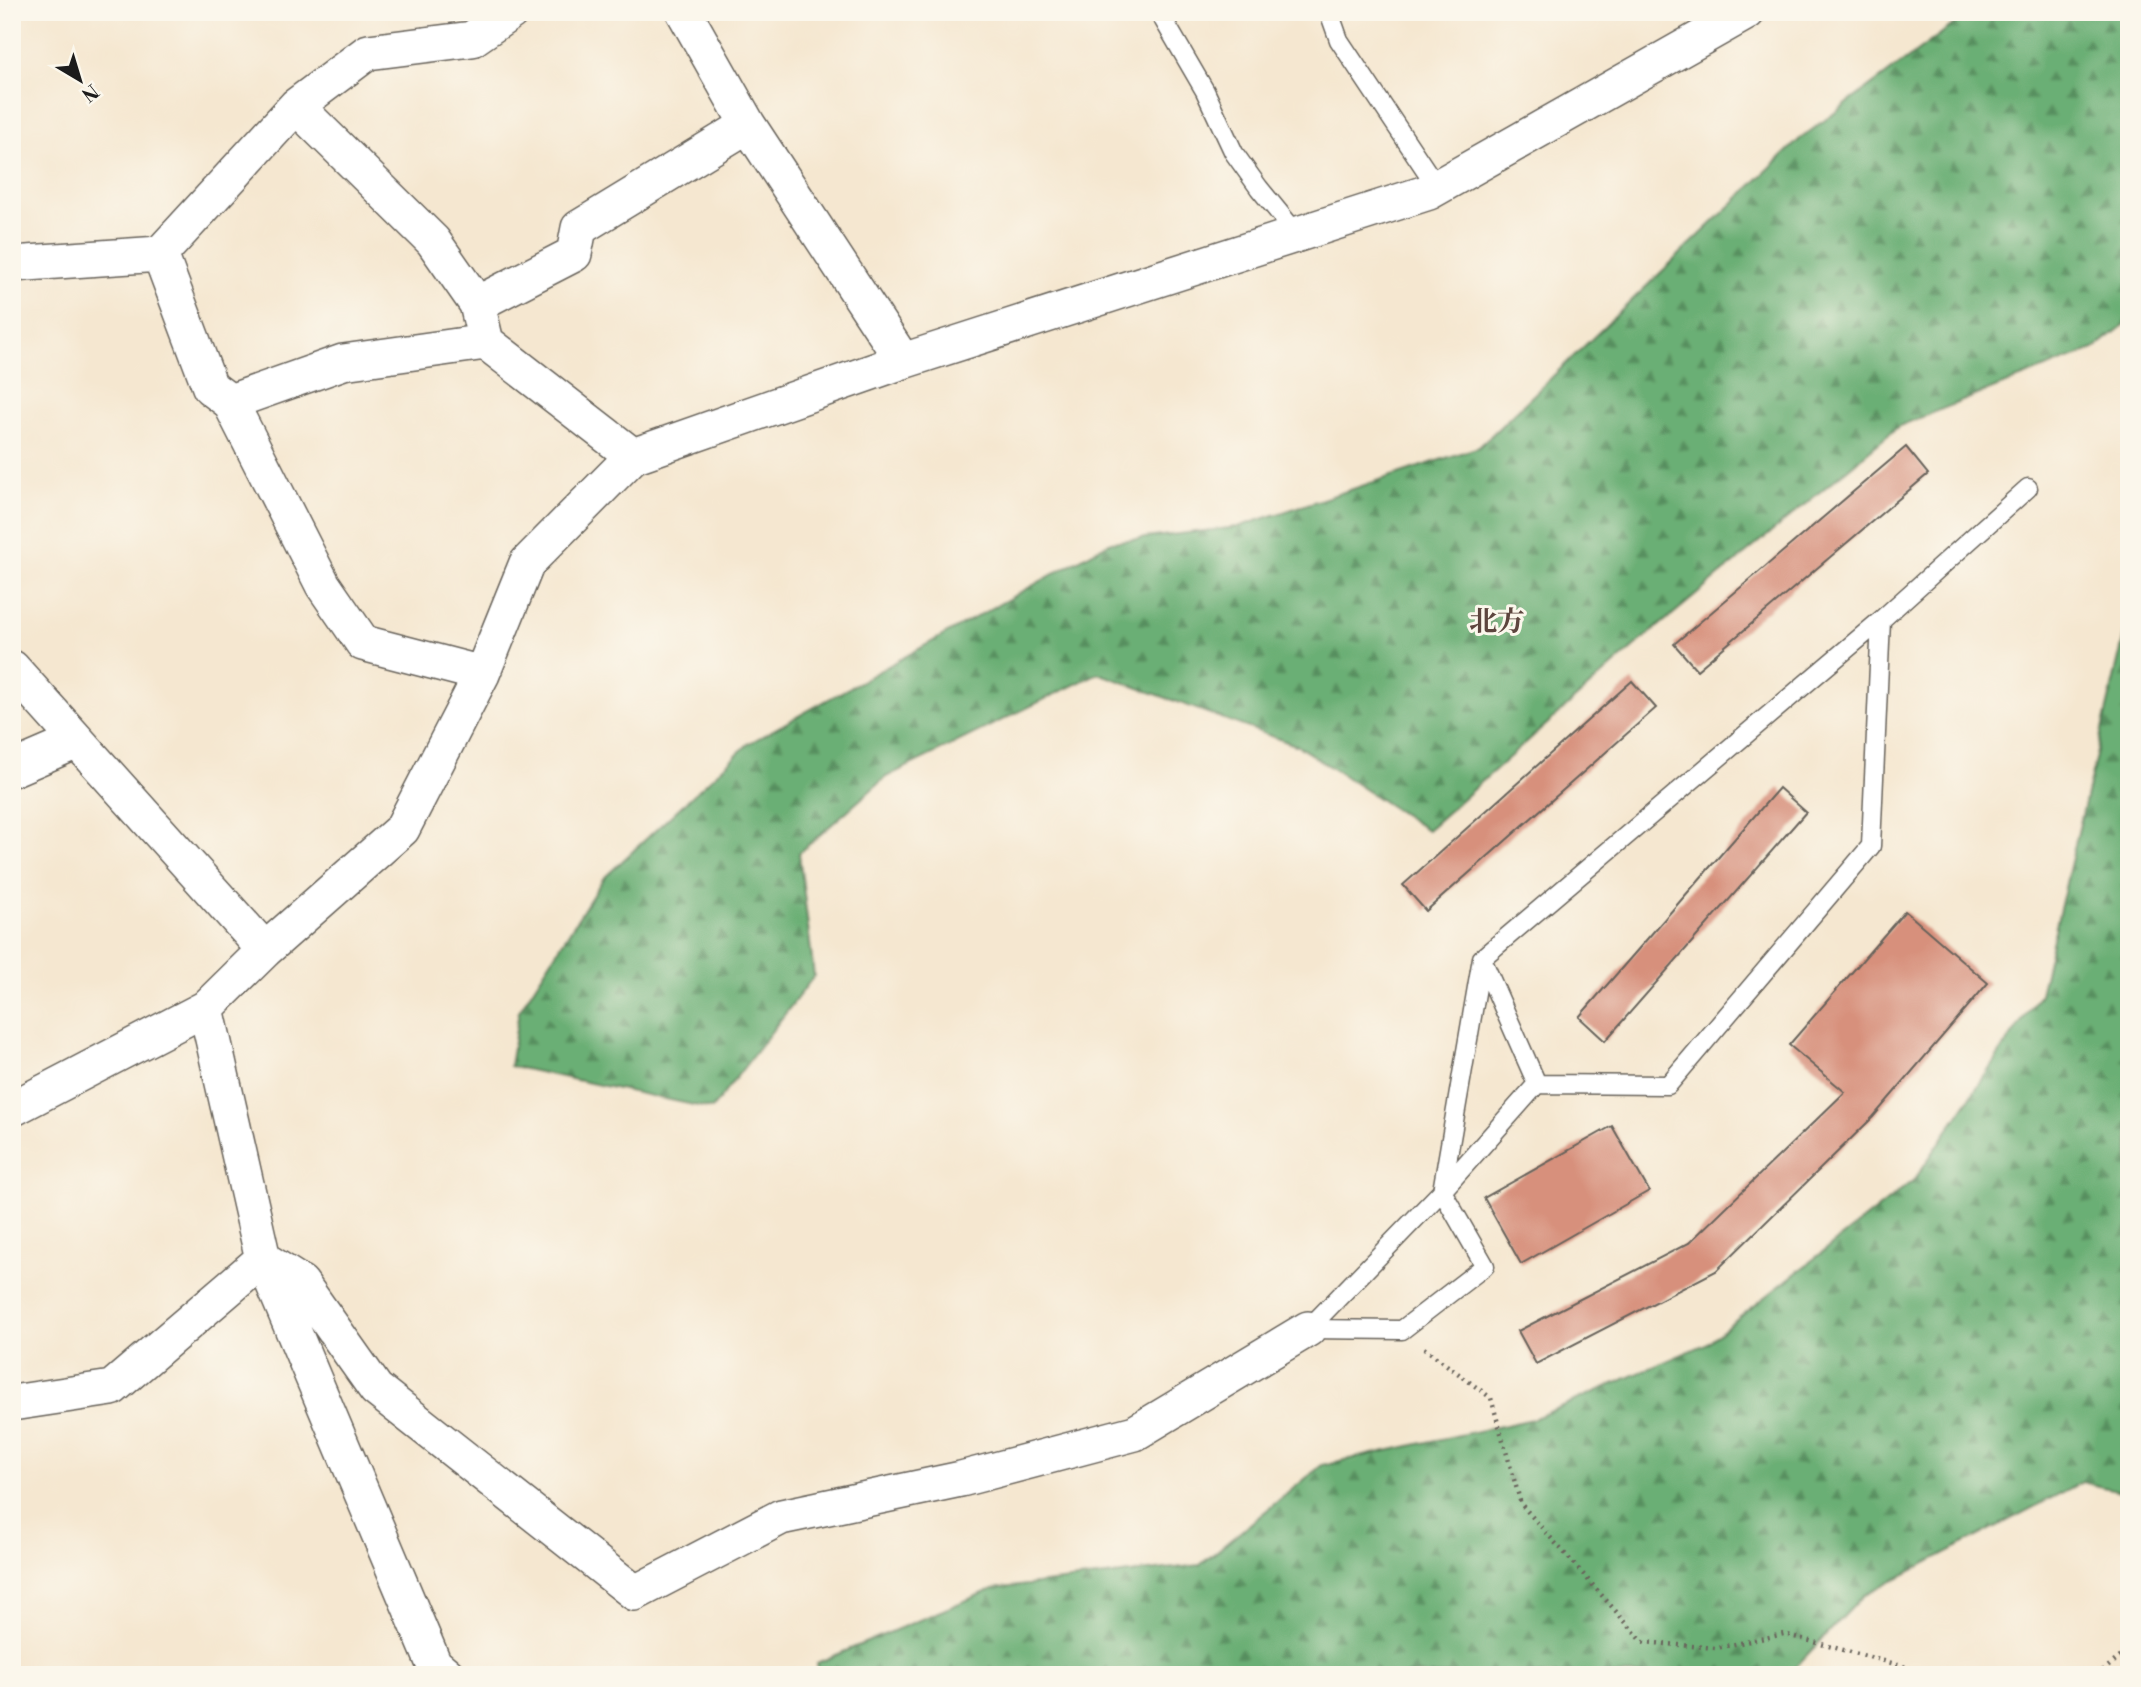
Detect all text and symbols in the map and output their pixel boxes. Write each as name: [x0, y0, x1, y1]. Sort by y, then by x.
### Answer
north arrow: [46, 46, 116, 116]
text: N: [77, 79, 103, 107]
district label: 北方: [1469, 605, 1525, 640]

